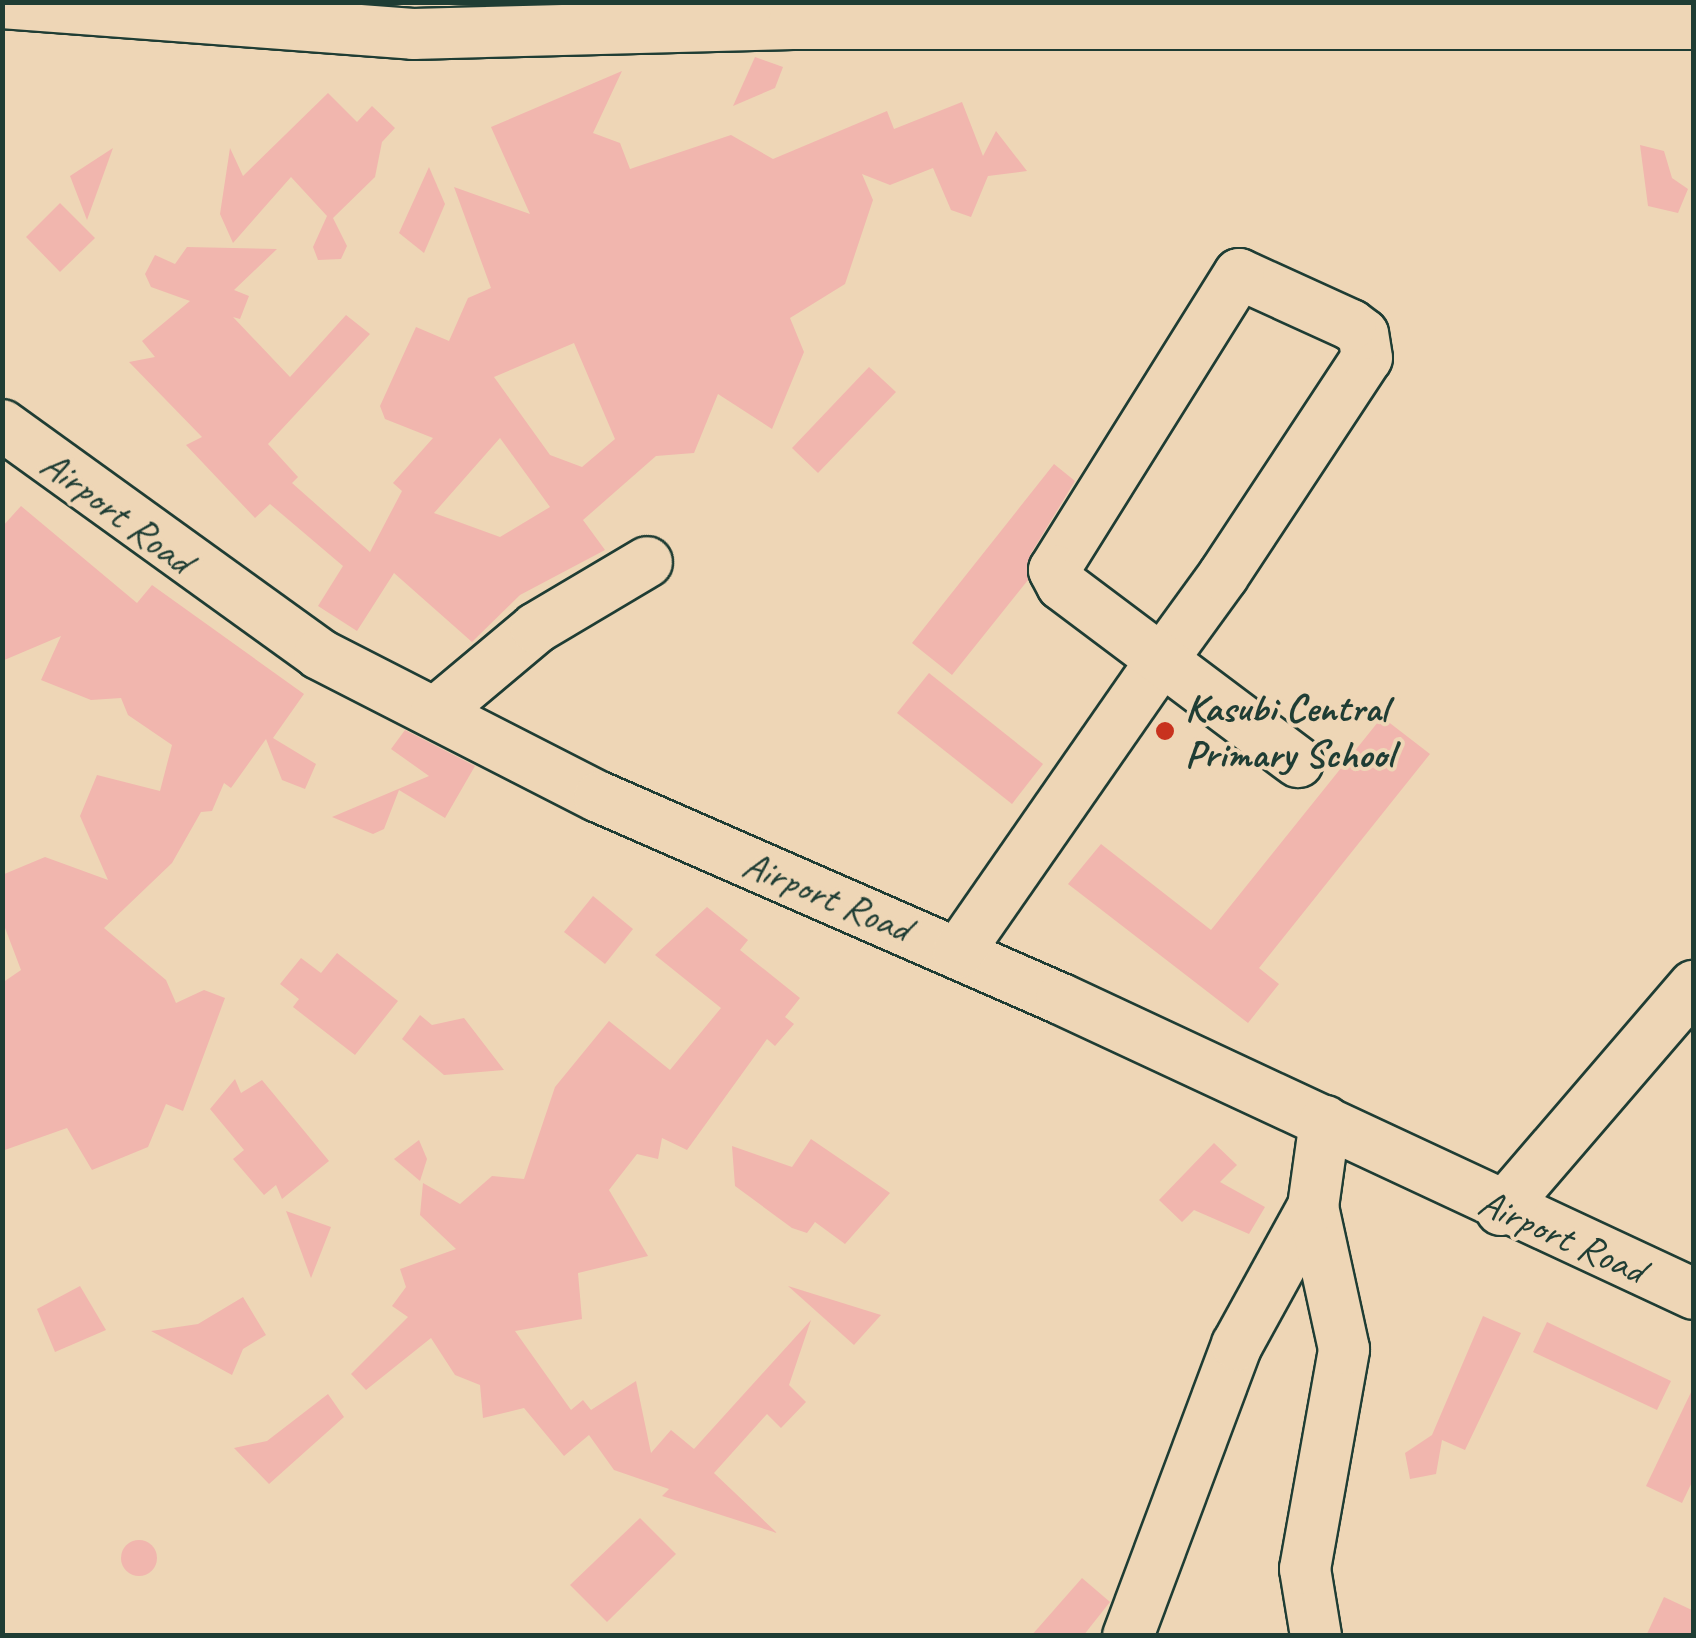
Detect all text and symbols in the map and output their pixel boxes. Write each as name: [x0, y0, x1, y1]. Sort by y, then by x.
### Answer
street label: Airport Road: [32, 440, 202, 584]
place label: Kasubi Central Primary School: [1185, 684, 1393, 778]
marker: Kasubi Central Primary School: [1154, 720, 1176, 742]
street label: Airport Road: [737, 840, 917, 952]
street label: Airport Road: [1472, 1178, 1652, 1294]

